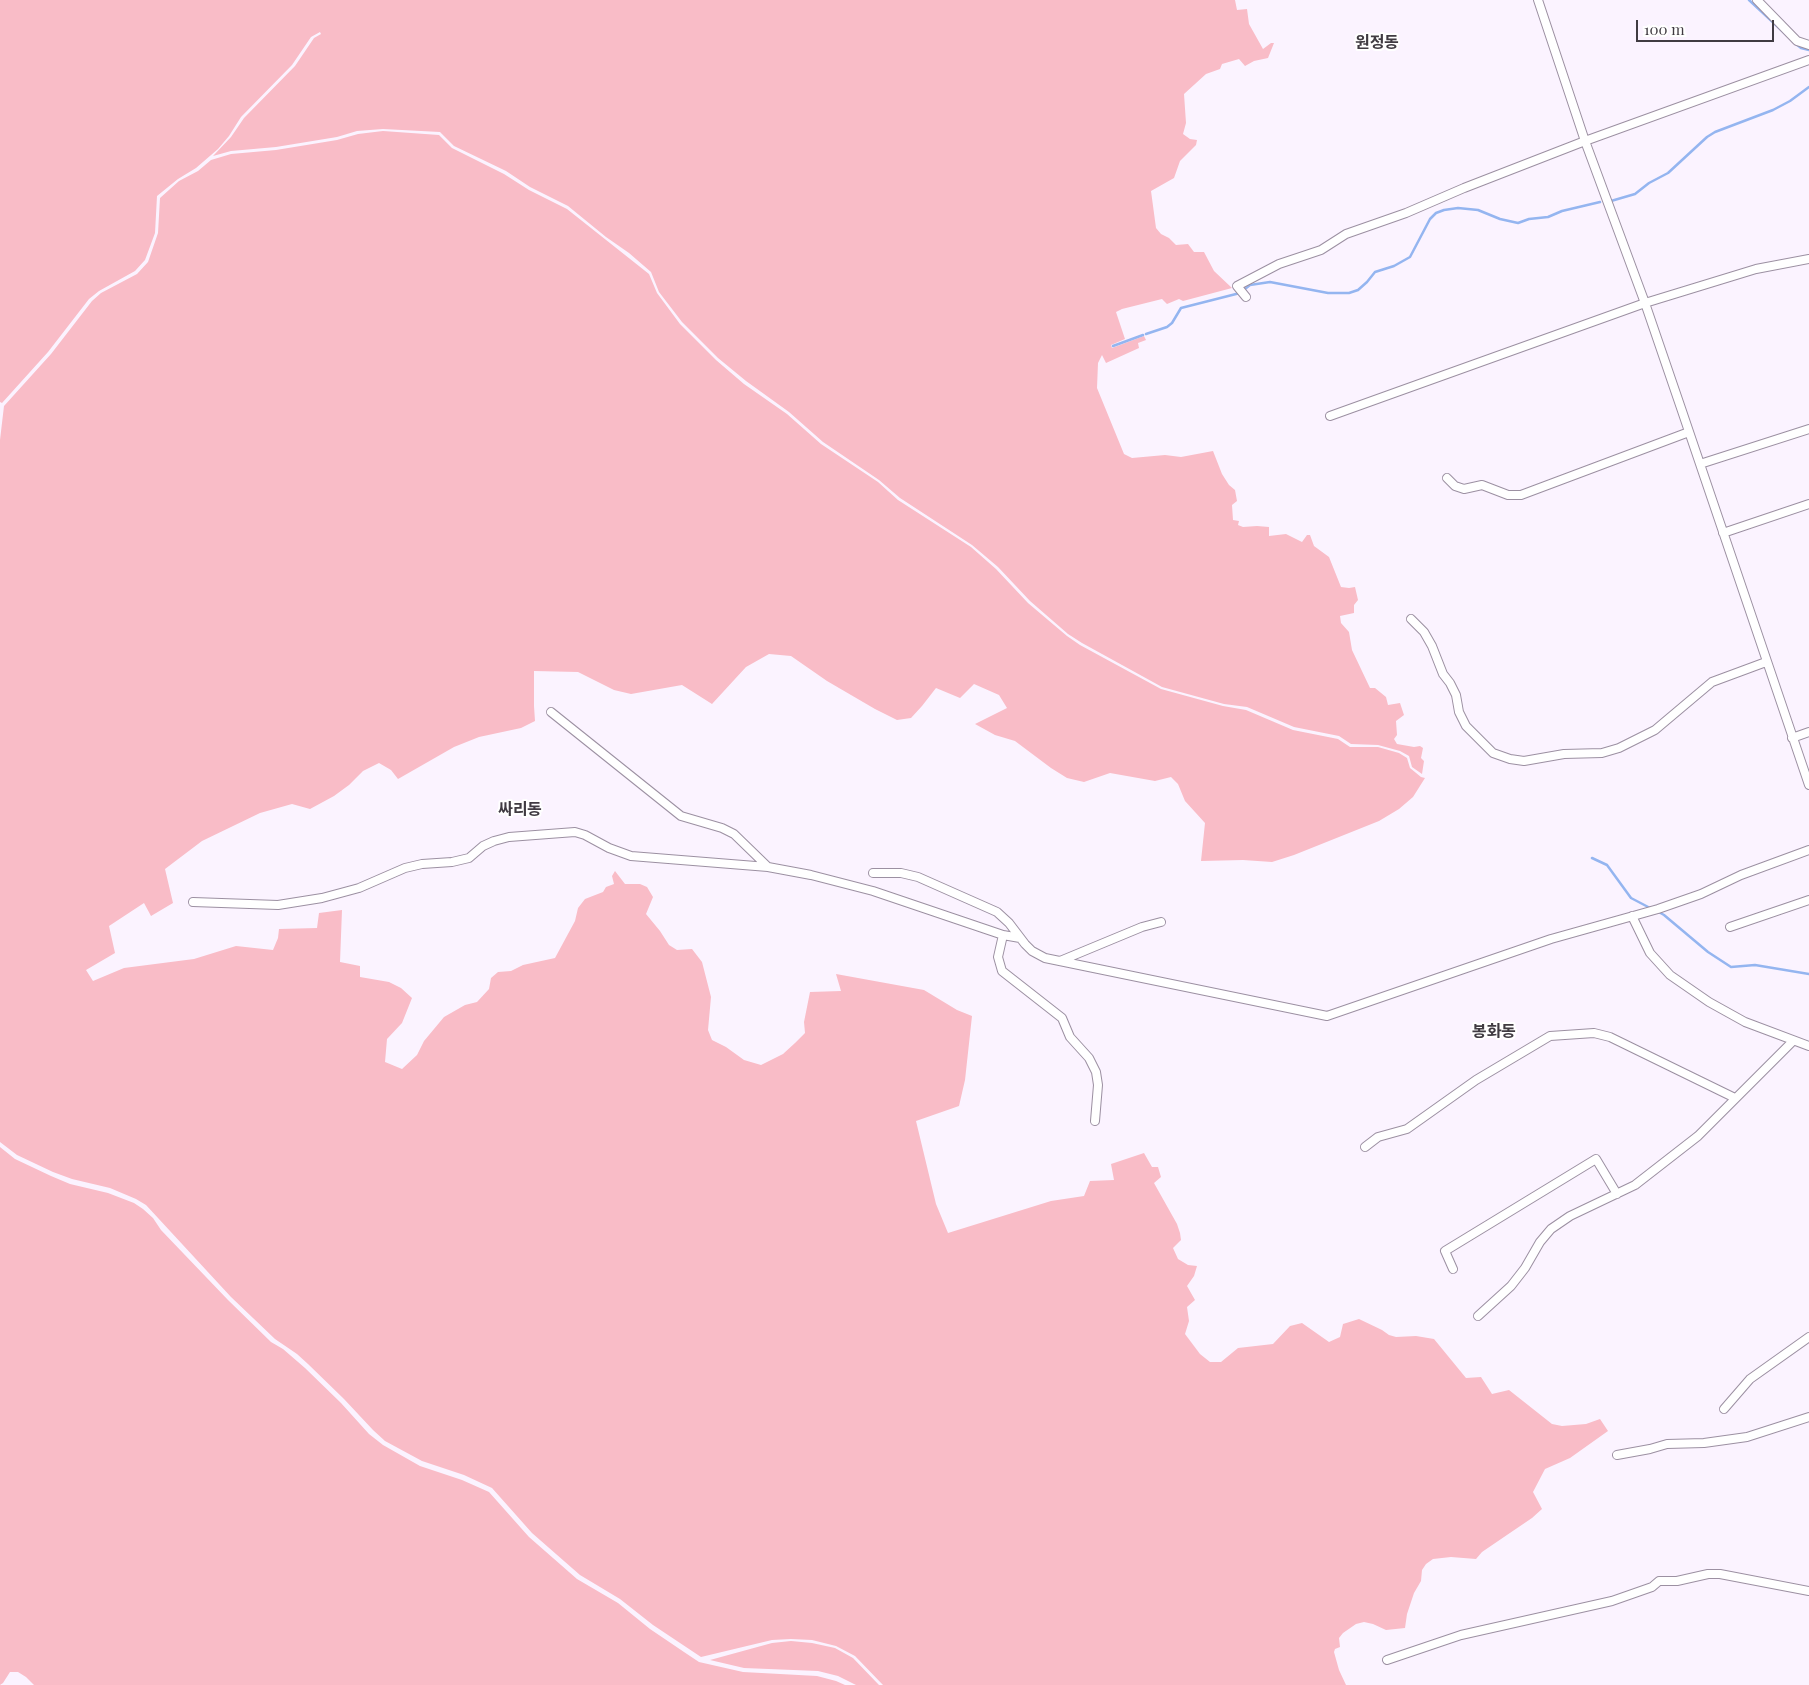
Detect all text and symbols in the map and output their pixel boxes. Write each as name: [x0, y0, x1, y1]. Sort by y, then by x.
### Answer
scale bar: [1639, 10, 1776, 42]
text: 100 m: [1644, 19, 1685, 39]
district label: 원정동: [1355, 33, 1399, 53]
district label: 싸리동: [498, 800, 542, 820]
district label: 봉화동: [1472, 1022, 1516, 1042]

